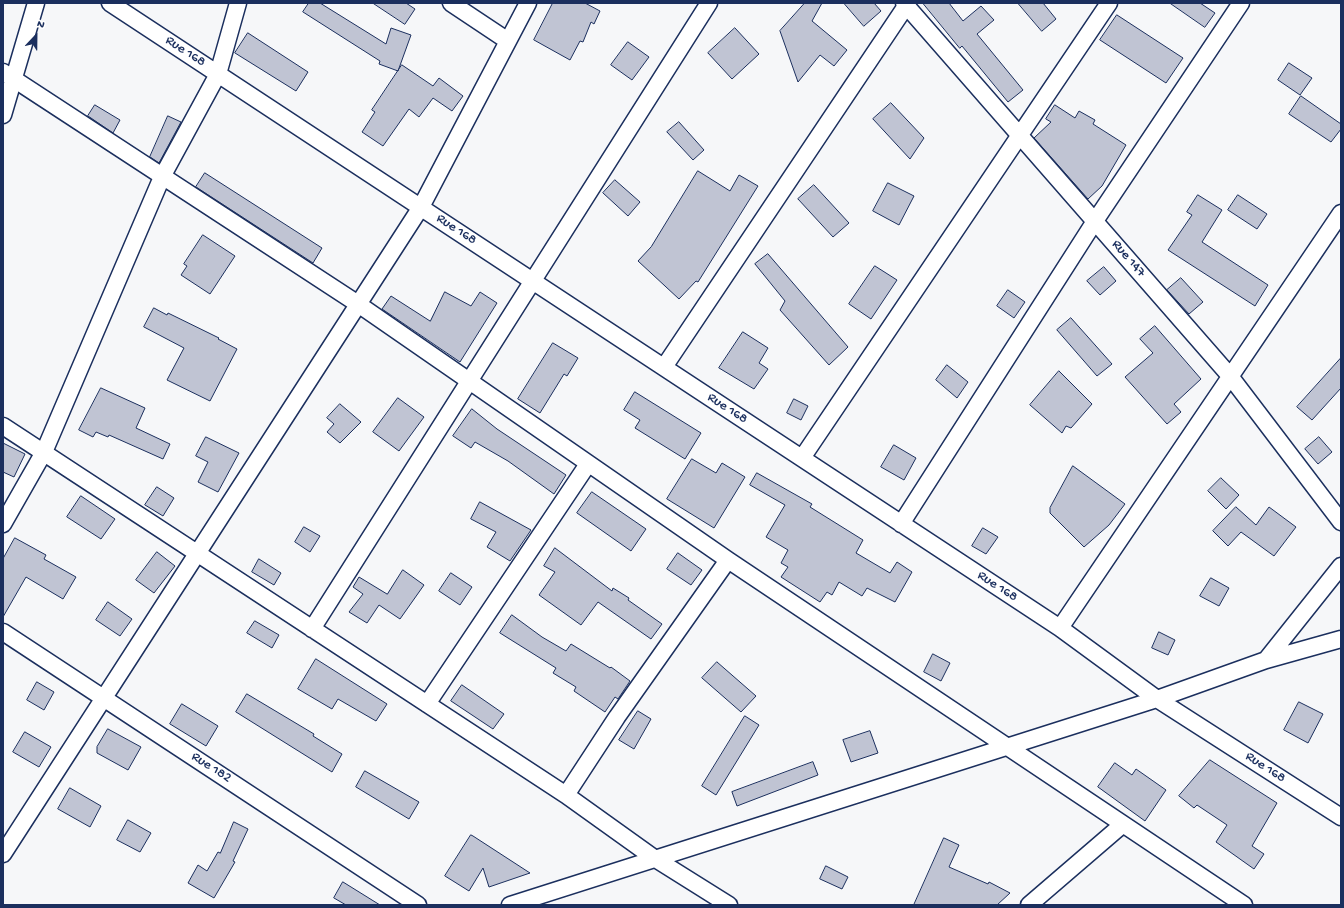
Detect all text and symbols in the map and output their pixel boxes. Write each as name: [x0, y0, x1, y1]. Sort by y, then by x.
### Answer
north arrow: [16, 16, 56, 56]
text: N: [35, 18, 46, 32]
street label: Rue 168: [162, 33, 208, 71]
street label: Rue 168: [433, 211, 479, 249]
street label: Rue 147: [1107, 237, 1149, 281]
street label: Rue 168: [704, 390, 750, 428]
street label: Rue 168: [974, 568, 1020, 606]
street label: Rue 182: [188, 749, 234, 787]
street label: Rue 168: [1242, 749, 1288, 787]

